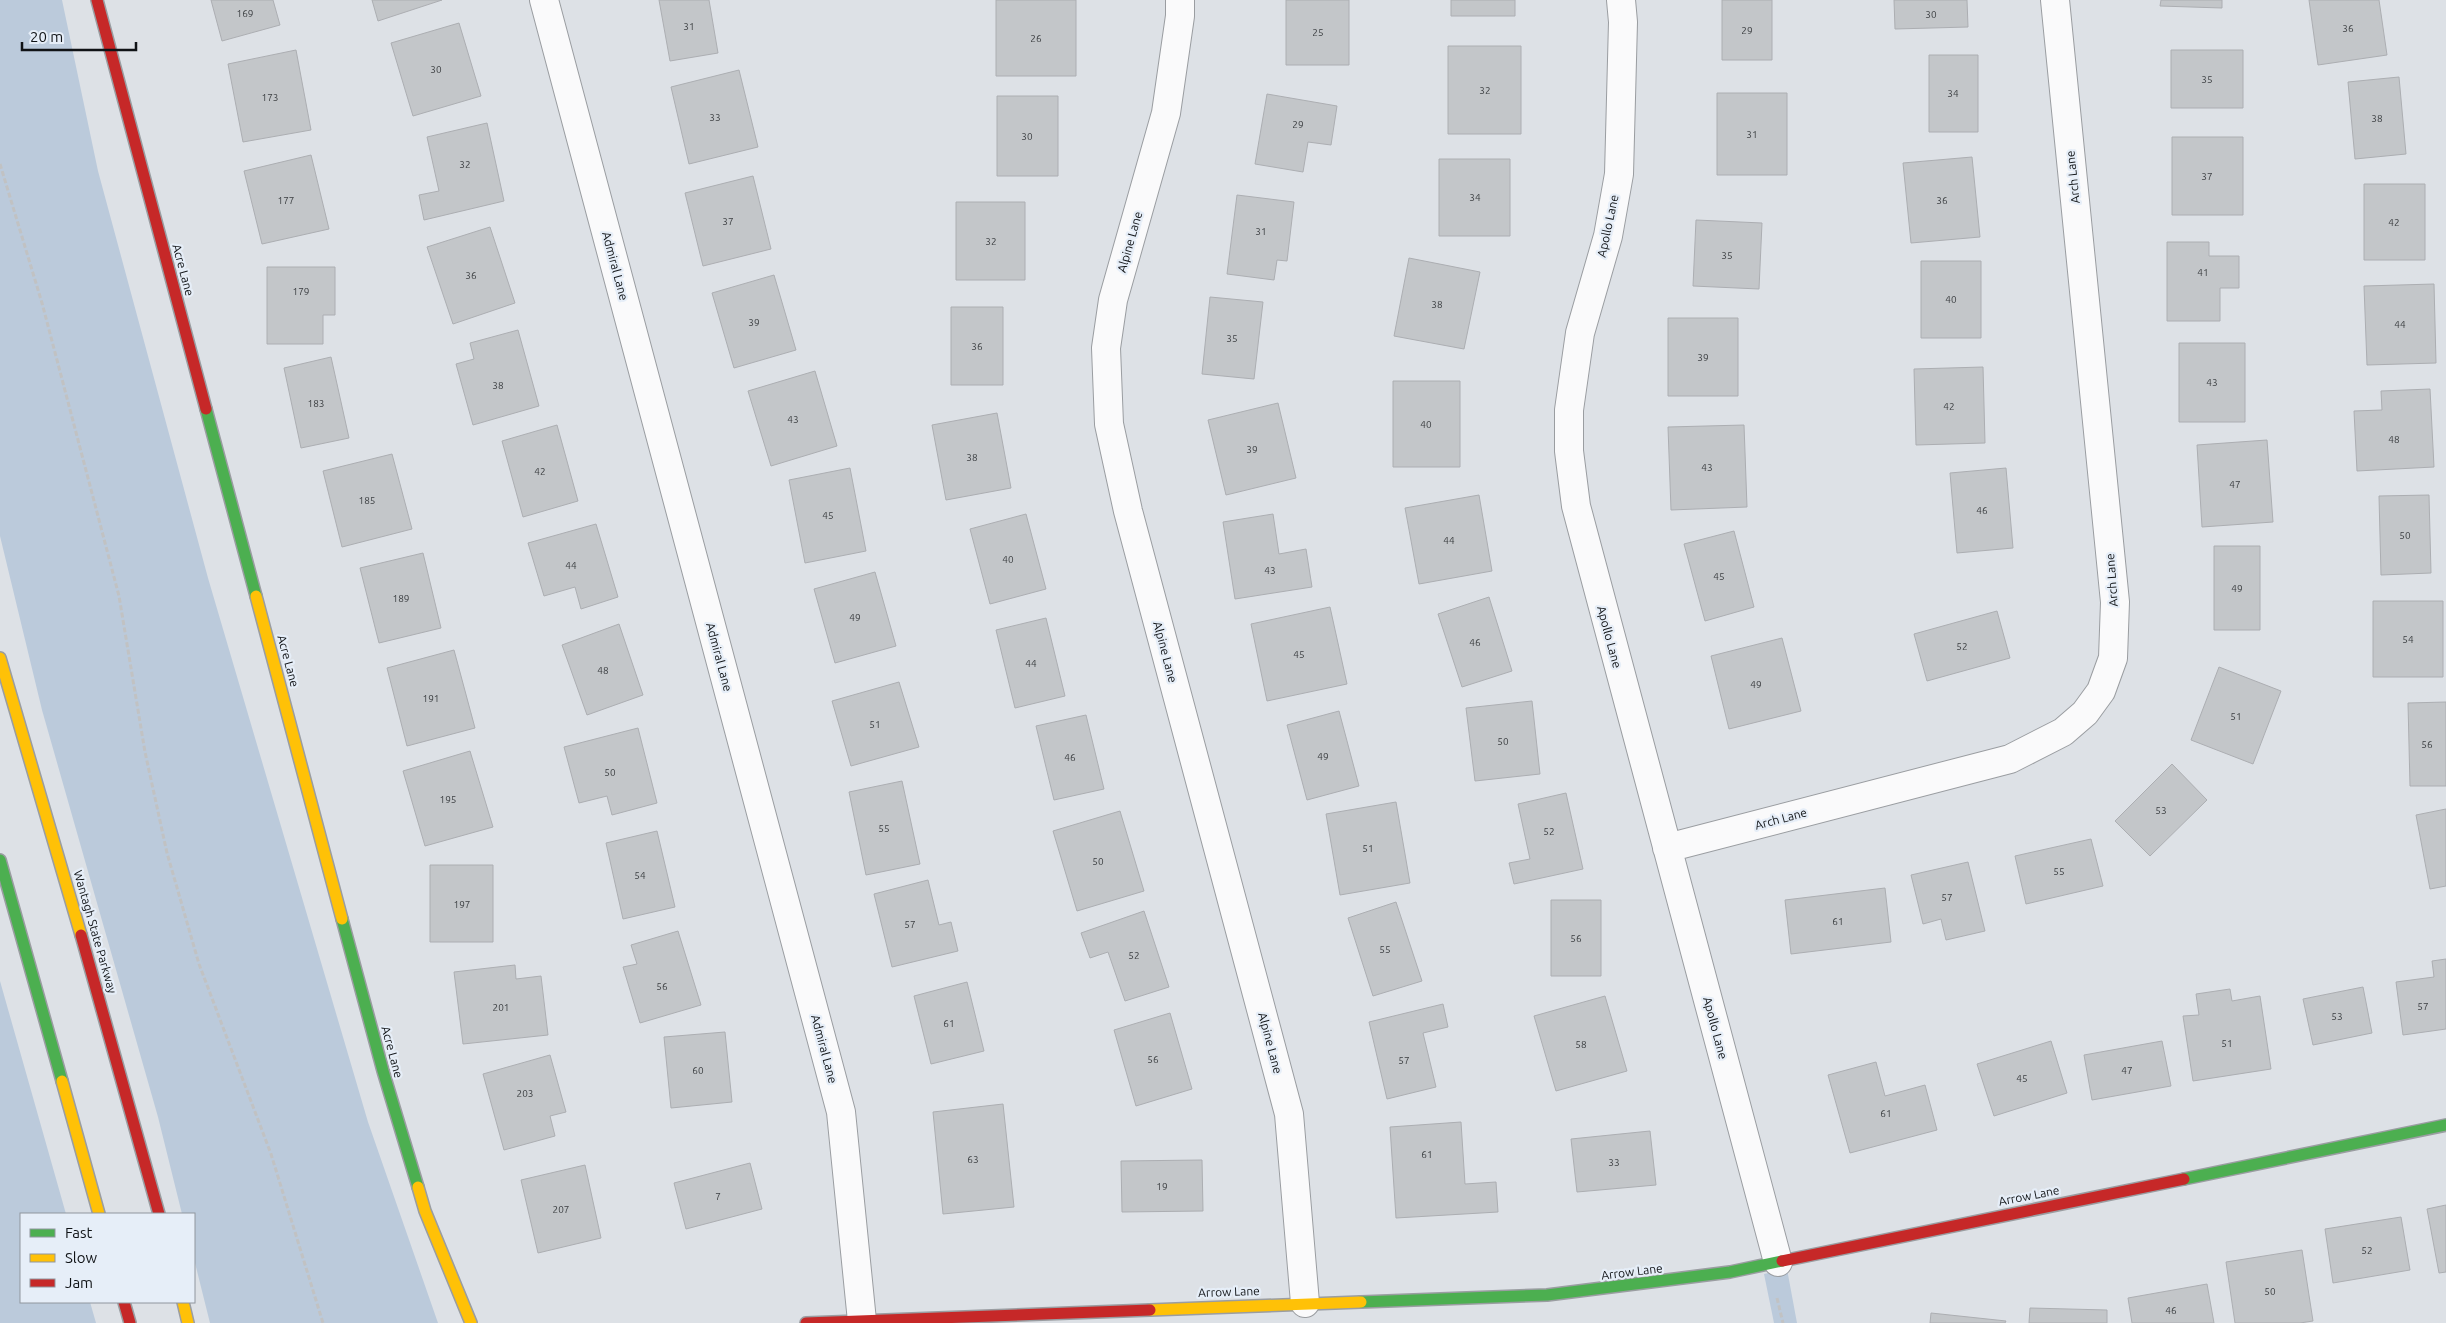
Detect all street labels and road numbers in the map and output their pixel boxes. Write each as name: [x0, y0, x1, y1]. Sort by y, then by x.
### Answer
street label: Arch Lane: [2063, 150, 2082, 204]
street label: Apollo Lane: [1595, 193, 1620, 258]
street label: Alpine Lane: [1115, 210, 1144, 274]
street label: Admiral Lane: [600, 230, 631, 302]
street label: Acre Lane: [170, 243, 197, 297]
street label: Arch Lane: [2103, 553, 2120, 607]
street label: Apollo Lane: [1595, 604, 1624, 669]
street label: Alpine Lane: [1151, 620, 1180, 684]
street label: Admiral Lane: [704, 621, 735, 693]
street label: Acre Lane: [275, 634, 302, 688]
street label: Arch Lane: [1753, 805, 1808, 832]
street label: Wantagh State Parkway: [72, 869, 119, 995]
street label: Apollo Lane: [1701, 995, 1730, 1060]
street label: Alpine Lane: [1256, 1011, 1285, 1075]
street label: Admiral Lane: [809, 1013, 840, 1085]
street label: Acre Lane: [379, 1025, 406, 1079]
street label: Arrow Lane: [1997, 1183, 2060, 1208]
street label: Arrow Lane: [1601, 1261, 1663, 1282]
street label: Arrow Lane: [1198, 1284, 1260, 1299]

